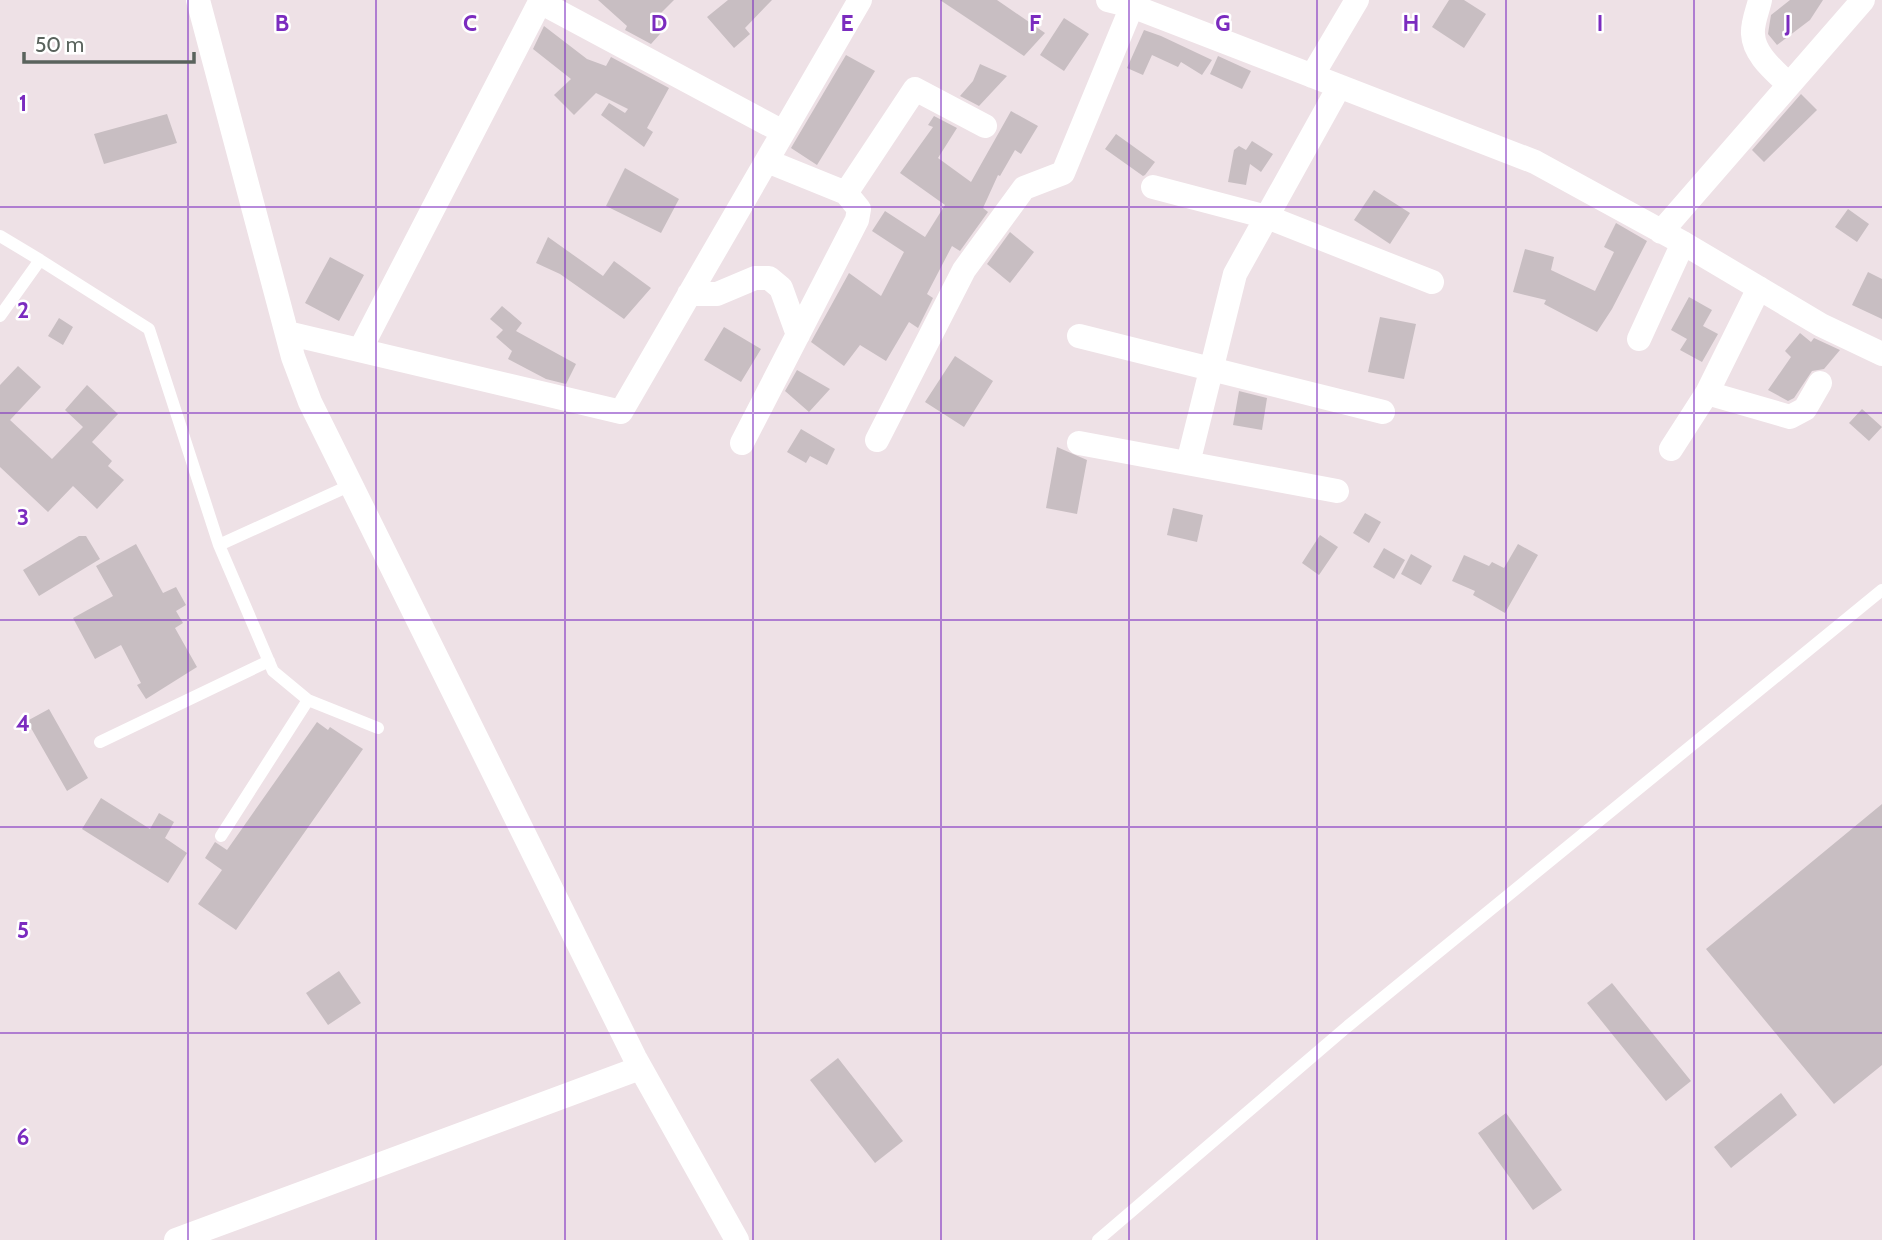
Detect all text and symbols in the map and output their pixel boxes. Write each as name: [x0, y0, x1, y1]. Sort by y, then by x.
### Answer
text: B: [275, 9, 289, 37]
text: C: [463, 9, 477, 37]
text: D: [651, 9, 667, 37]
text: E: [840, 9, 854, 37]
text: F: [1029, 9, 1041, 37]
text: G: [1215, 9, 1231, 37]
text: H: [1403, 9, 1419, 37]
text: I: [1597, 9, 1603, 37]
text: J: [1784, 9, 1791, 37]
scale bar: [24, 21, 194, 65]
text: 50 m: [35, 32, 84, 57]
text: 1: [19, 89, 27, 117]
text: 2: [17, 296, 29, 324]
text: 3: [17, 503, 29, 531]
text: 4: [16, 709, 30, 737]
text: 5: [17, 916, 29, 944]
text: 6: [17, 1123, 29, 1151]

